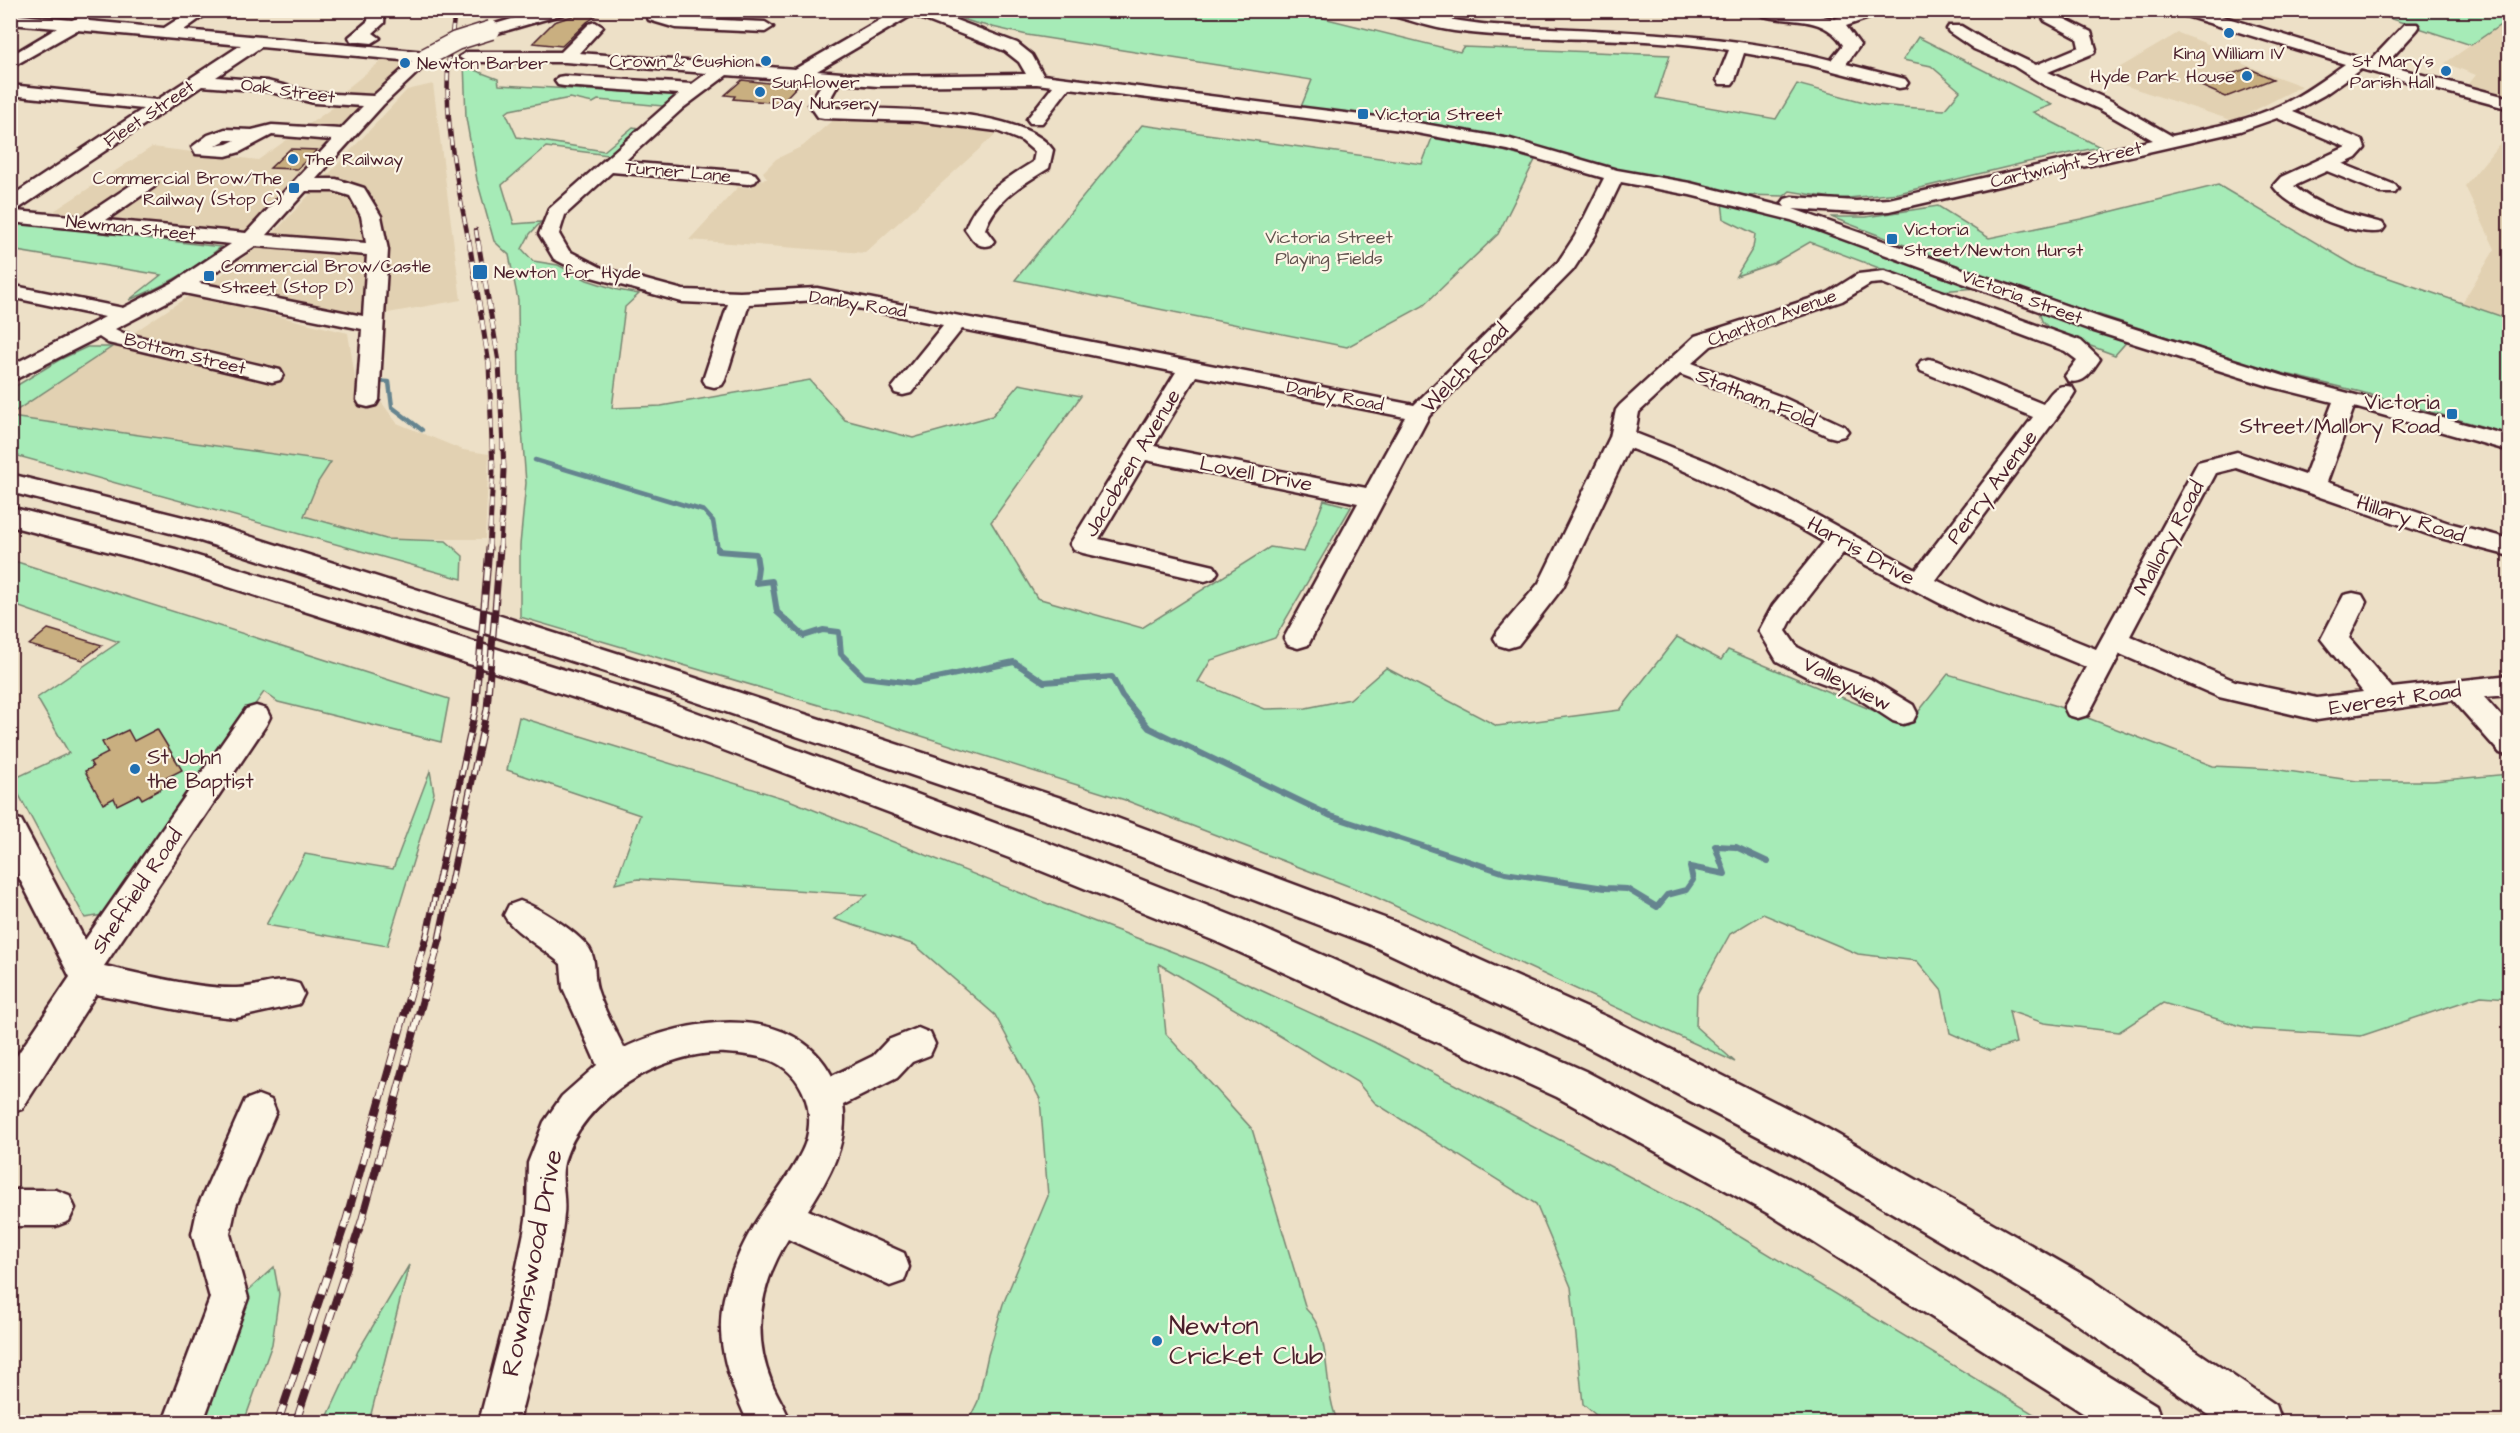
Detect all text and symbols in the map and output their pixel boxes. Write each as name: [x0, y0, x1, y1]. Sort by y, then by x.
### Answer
marker: King William IV: [2222, 26, 2236, 40]
place label: King William IV: [2173, 41, 2285, 67]
place label: Crown & Cushion: [609, 49, 754, 74]
place label: St Mary's Parish Hall: [2350, 49, 2434, 95]
place label: Newton Barber: [417, 51, 548, 76]
marker: Crown & Cushion: [759, 54, 773, 68]
marker: Newton Barber: [398, 56, 412, 70]
place label: Hyde Park House: [2090, 64, 2235, 90]
marker: St Mary's Parish Hall: [2439, 64, 2453, 78]
marker: Hyde Park House: [2240, 69, 2254, 83]
place label: Sunflower Day Nursery: [772, 70, 879, 117]
street label: Oak Street: [239, 72, 337, 110]
street label: Fleet Street: [99, 74, 200, 154]
marker: Sunflower Day Nursery: [753, 85, 767, 99]
place label: Victoria Street: [1375, 102, 1503, 127]
marker: Victoria Street: [1356, 107, 1370, 121]
street label: Cartwright Street: [1988, 135, 2145, 196]
place label: The Railway: [305, 147, 403, 173]
marker: The Railway: [286, 152, 300, 166]
street label: Turner Lane: [624, 155, 732, 189]
place label: Commercial Brow/The Railway (Stop C): [93, 166, 282, 213]
marker: Commercial Brow/The Railway (Stop C): [287, 181, 301, 195]
street label: Newman Street: [65, 209, 198, 247]
place label: Victoria Street/Newton Hurst: [1904, 217, 2084, 263]
park label: Victoria Street Playing Fields: [1265, 225, 1393, 272]
marker: Victoria Street/Newton Hurst: [1885, 232, 1899, 246]
place label: Commercial Brow/Castle Street (Stop D): [221, 254, 432, 300]
place label: Newton for Hyde: [494, 260, 641, 286]
marker: Newton for Hyde: [471, 263, 489, 281]
street label: Victoria Street: [1958, 263, 2087, 331]
marker: Commercial Brow/Castle Street (Stop D): [202, 269, 216, 283]
street label: Charlton Avenue: [1704, 283, 1840, 353]
street label: Danby Road: [807, 284, 909, 325]
street label: Welch Road: [1415, 316, 1515, 419]
street label: Bottom Street: [122, 327, 249, 381]
street label: Statham Fold: [1691, 361, 1821, 435]
street label: Danby Road: [1284, 374, 1386, 419]
street label: Jacobsen Avenue: [1076, 384, 1188, 542]
place label: Victoria Street/Mallory Road: [2239, 388, 2440, 443]
marker: Victoria Street/Mallory Road: [2445, 407, 2459, 421]
street label: Perry Avenue: [1939, 424, 2046, 551]
street label: Lovell Drive: [1197, 449, 1315, 499]
street label: Mallory Road: [2127, 475, 2213, 601]
street label: Hillary Road: [2352, 488, 2469, 552]
street label: Harris Drive: [1802, 509, 1920, 593]
street label: Valleyview: [1797, 649, 1896, 720]
street label: Everest Road: [2327, 675, 2463, 723]
place label: St John the Baptist: [147, 743, 254, 797]
marker: St John the Baptist: [128, 762, 142, 776]
street label: Sheffield Road: [84, 822, 190, 959]
street label: Rowanswood Drive: [492, 1147, 572, 1379]
place label: Newton Cricket Club: [1169, 1308, 1324, 1374]
marker: Newton Cricket Club: [1150, 1334, 1164, 1348]

